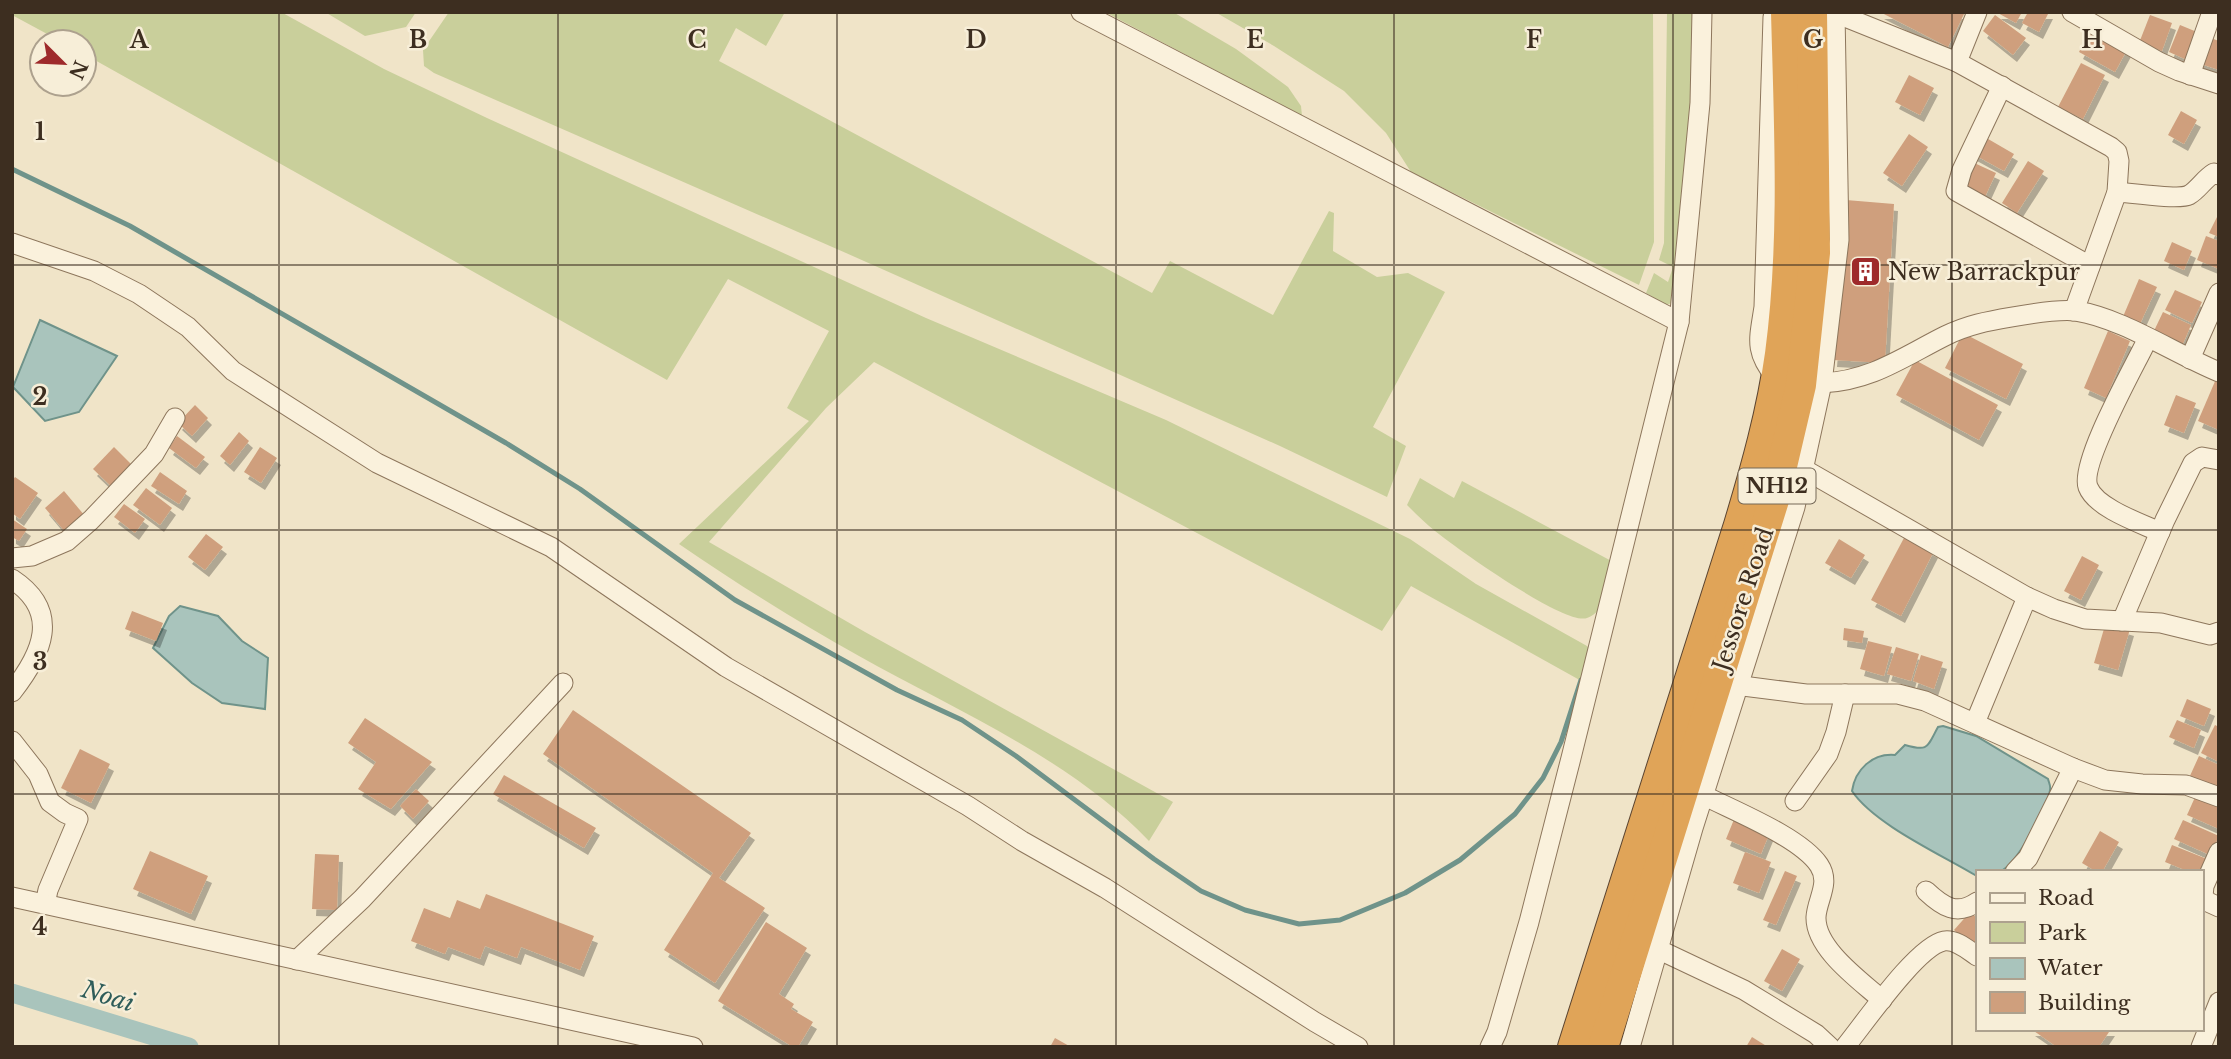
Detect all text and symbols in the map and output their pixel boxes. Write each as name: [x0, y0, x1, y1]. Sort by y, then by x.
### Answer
text: A: [129, 26, 150, 54]
text: B: [409, 26, 427, 54]
text: C: [688, 26, 706, 54]
text: D: [965, 26, 987, 54]
text: E: [1246, 26, 1264, 54]
text: F: [1526, 26, 1542, 54]
text: G: [1803, 26, 1823, 54]
text: H: [2081, 26, 2103, 54]
north arrow: [28, 28, 98, 98]
text: N: [64, 57, 92, 83]
text: 1: [35, 118, 45, 146]
building icon: New Barrackpur: [1848, 255, 1882, 289]
place label: New Barrackpur: [1888, 258, 2080, 286]
text: 2: [33, 383, 47, 411]
road number: NH12: [1738, 468, 1816, 504]
street label: Jessore Road: [1706, 524, 1779, 677]
text: 3: [33, 648, 47, 676]
legend: [1976, 870, 2203, 1031]
text: Road: [2038, 885, 2094, 911]
text: 4: [32, 913, 48, 941]
text: Park: [2038, 920, 2087, 946]
text: Water: [2037, 955, 2102, 981]
water label: Noai: [77, 974, 139, 1018]
text: Building: [2038, 990, 2131, 1016]

